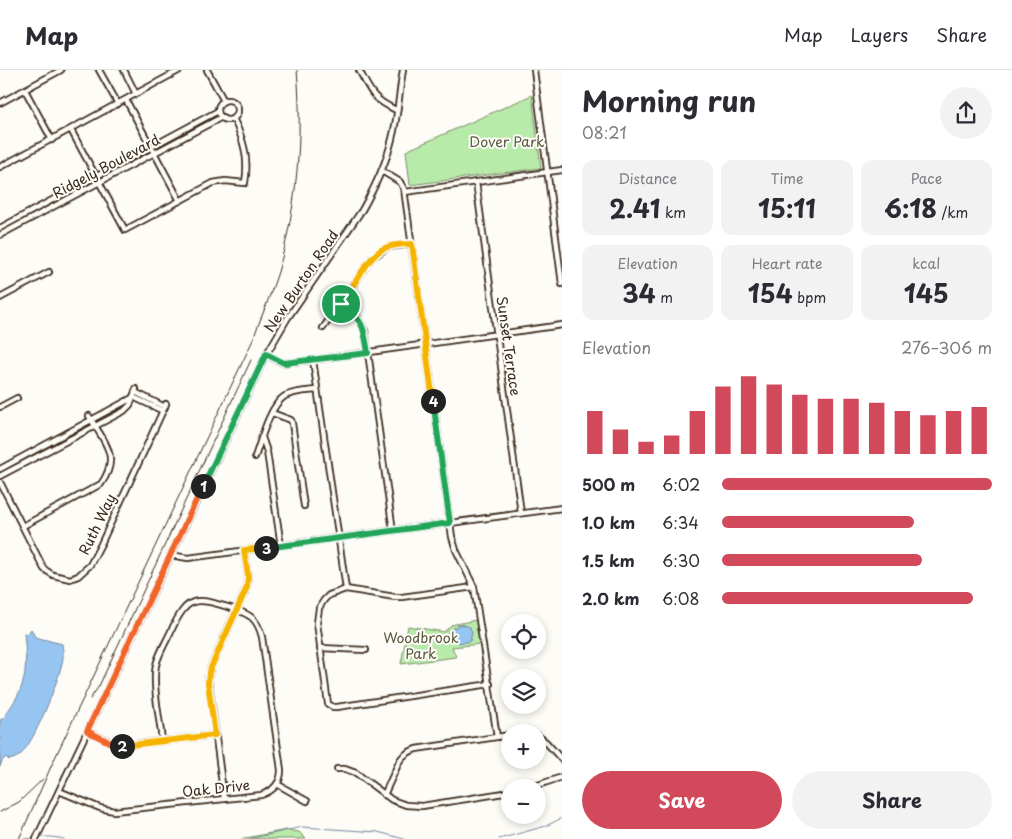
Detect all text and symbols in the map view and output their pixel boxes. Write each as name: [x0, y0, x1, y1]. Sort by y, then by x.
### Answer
text: Map: [25, 17, 78, 53]
text: Map: [784, 21, 823, 48]
text: Layers: [851, 21, 908, 48]
text: Share: [936, 21, 987, 48]
text: Morning run: [582, 79, 756, 122]
button: share: [940, 87, 992, 139]
text: 08:21: [582, 120, 627, 144]
street label: Ridgely Boulevard: [49, 129, 164, 203]
park label: Dover Park: [469, 131, 545, 152]
text: Distance: [618, 168, 677, 189]
text: Time: [770, 168, 804, 189]
text: Pace: [911, 168, 942, 189]
text: 2.41: [609, 189, 660, 227]
text: 15:11: [758, 189, 816, 227]
text: 6:18: [884, 189, 937, 227]
text: km: [660, 202, 686, 223]
text: /km: [937, 202, 968, 223]
street label: New Burton Road: [259, 225, 343, 337]
text: Elevation: [617, 253, 678, 274]
text: Heart rate: [752, 253, 822, 274]
text: kcal: [912, 253, 940, 274]
text: 34: [622, 274, 656, 312]
text: 154: [748, 274, 793, 312]
text: 145: [904, 274, 949, 312]
pin: [320, 283, 362, 325]
text: m: [656, 287, 673, 308]
text: bpm: [793, 287, 826, 308]
icon: arrive: [327, 290, 355, 318]
street label: Sunset Terrace: [492, 295, 526, 397]
text: Elevation: [582, 335, 651, 359]
text: 276–306 m: [901, 335, 992, 359]
pin: 4: [420, 388, 446, 414]
text: 4: [429, 391, 438, 412]
text: 500 m: [582, 472, 635, 496]
text: 6:02: [662, 472, 700, 496]
pin: 1: [190, 474, 216, 498]
text: 1: [200, 476, 207, 497]
street label: Ruth Way: [73, 490, 121, 558]
text: 1.0 km: [582, 510, 635, 534]
text: 6:34: [662, 510, 699, 534]
pin: 3: [254, 536, 278, 560]
text: 3: [262, 538, 271, 559]
text: 1.5 km: [582, 548, 635, 572]
text: 6:30: [662, 548, 700, 572]
text: 2.0 km: [582, 586, 639, 610]
text: 6:08: [662, 586, 699, 610]
map controls: [501, 614, 546, 824]
button: locate: [501, 614, 546, 659]
park label: Woodbrook Park: [383, 627, 459, 664]
button: layers: [501, 669, 546, 714]
button: +: [501, 724, 546, 769]
pin: 2: [110, 734, 134, 758]
text: 2: [118, 736, 127, 757]
button: Save: [582, 771, 782, 829]
button: Share: [792, 771, 992, 829]
street label: Oak Drive: [181, 774, 251, 802]
button: −: [501, 779, 546, 824]

